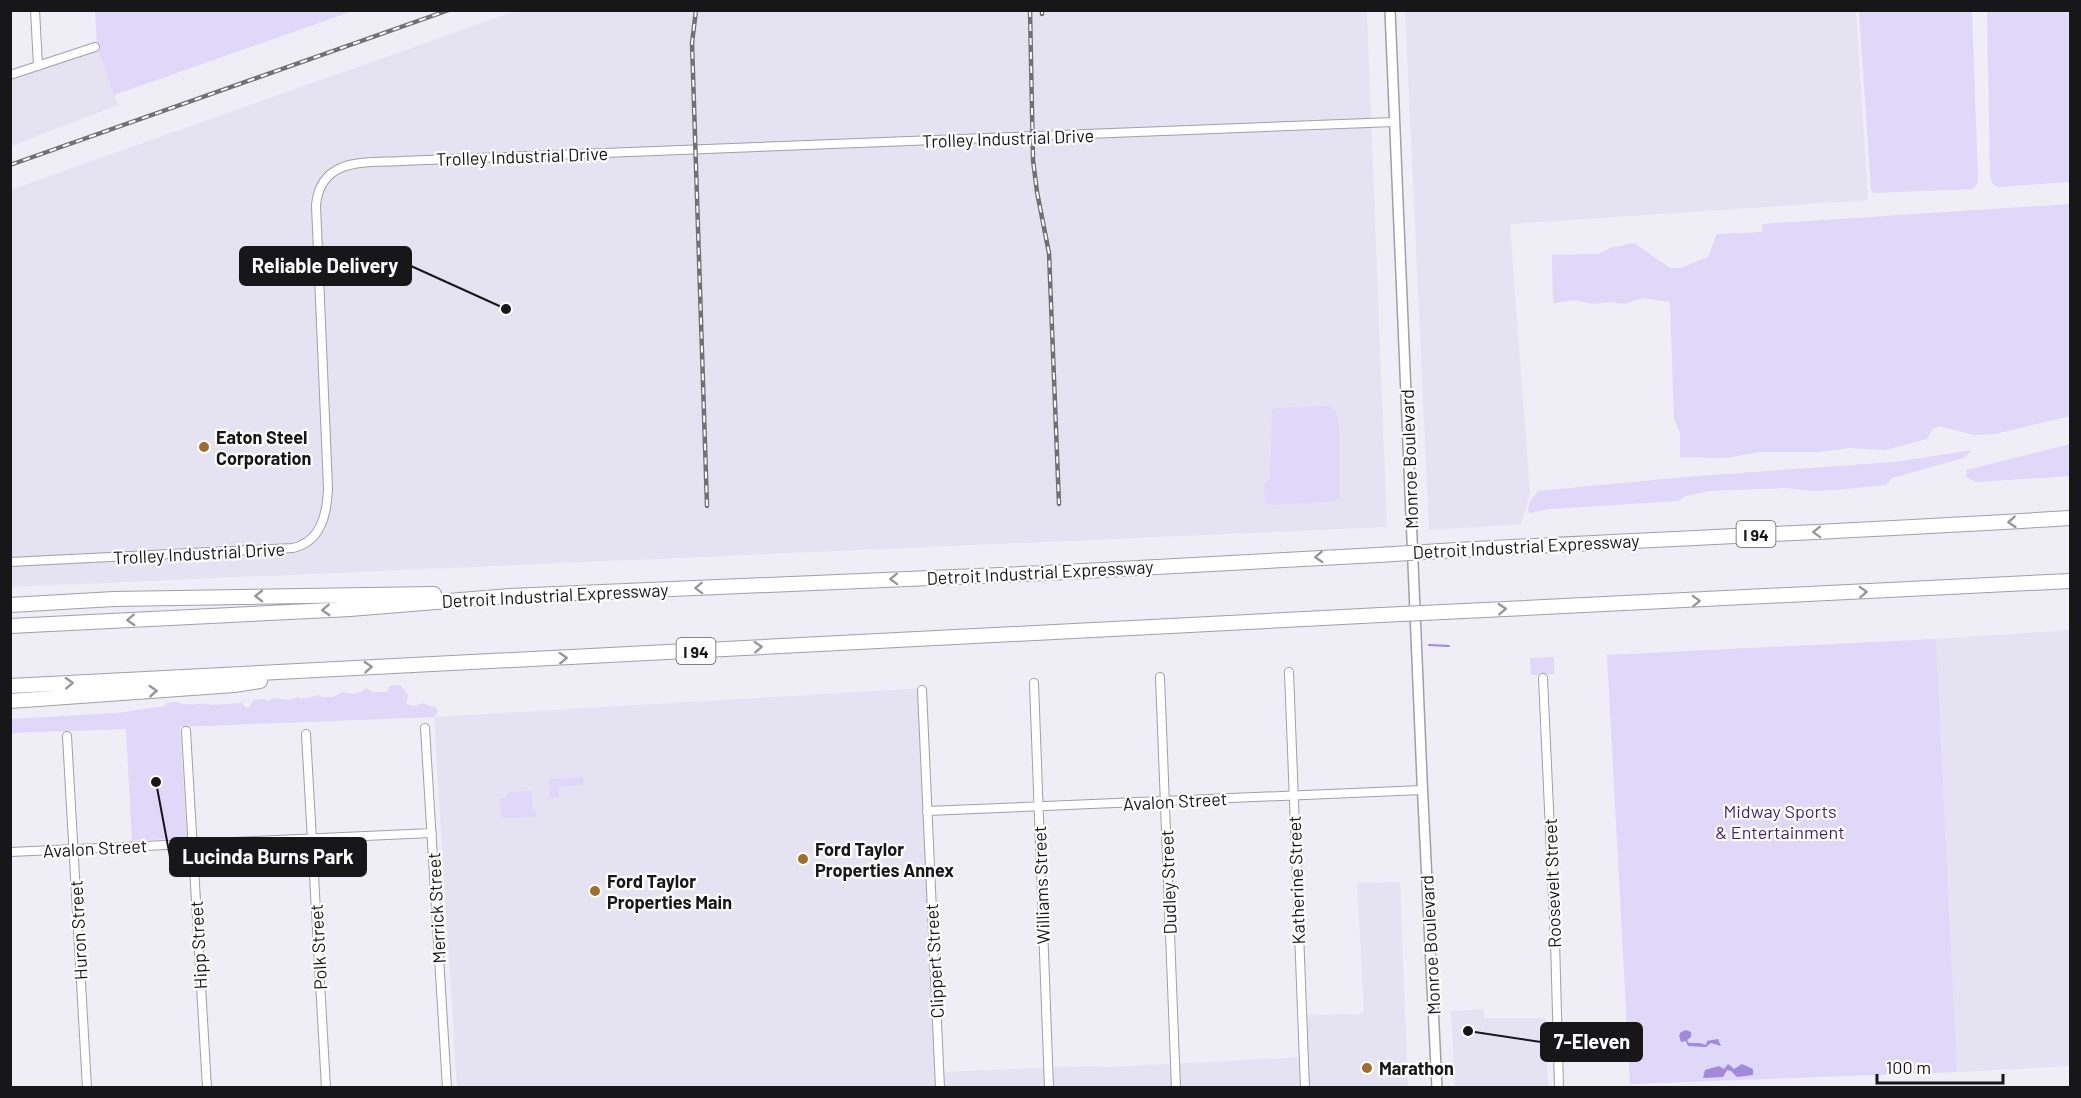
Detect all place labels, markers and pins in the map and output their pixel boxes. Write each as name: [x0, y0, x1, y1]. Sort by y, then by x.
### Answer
callout: Reliable Delivery: [240, 247, 411, 285]
place label: Eaton Steel Corporation: [216, 426, 311, 469]
marker: Eaton Steel Corporation: [197, 440, 211, 454]
callout: Lucinda Burns Park: [170, 838, 366, 876]
place label: Ford Taylor Properties Annex: [815, 838, 954, 881]
marker: Ford Taylor Properties Annex: [796, 852, 810, 866]
place label: Ford Taylor Properties Main: [607, 870, 732, 913]
marker: Ford Taylor Properties Main: [588, 884, 602, 898]
callout: 7-Eleven: [1541, 1023, 1642, 1061]
place label: Marathon: [1379, 1057, 1454, 1079]
marker: Marathon: [1360, 1061, 1374, 1075]

